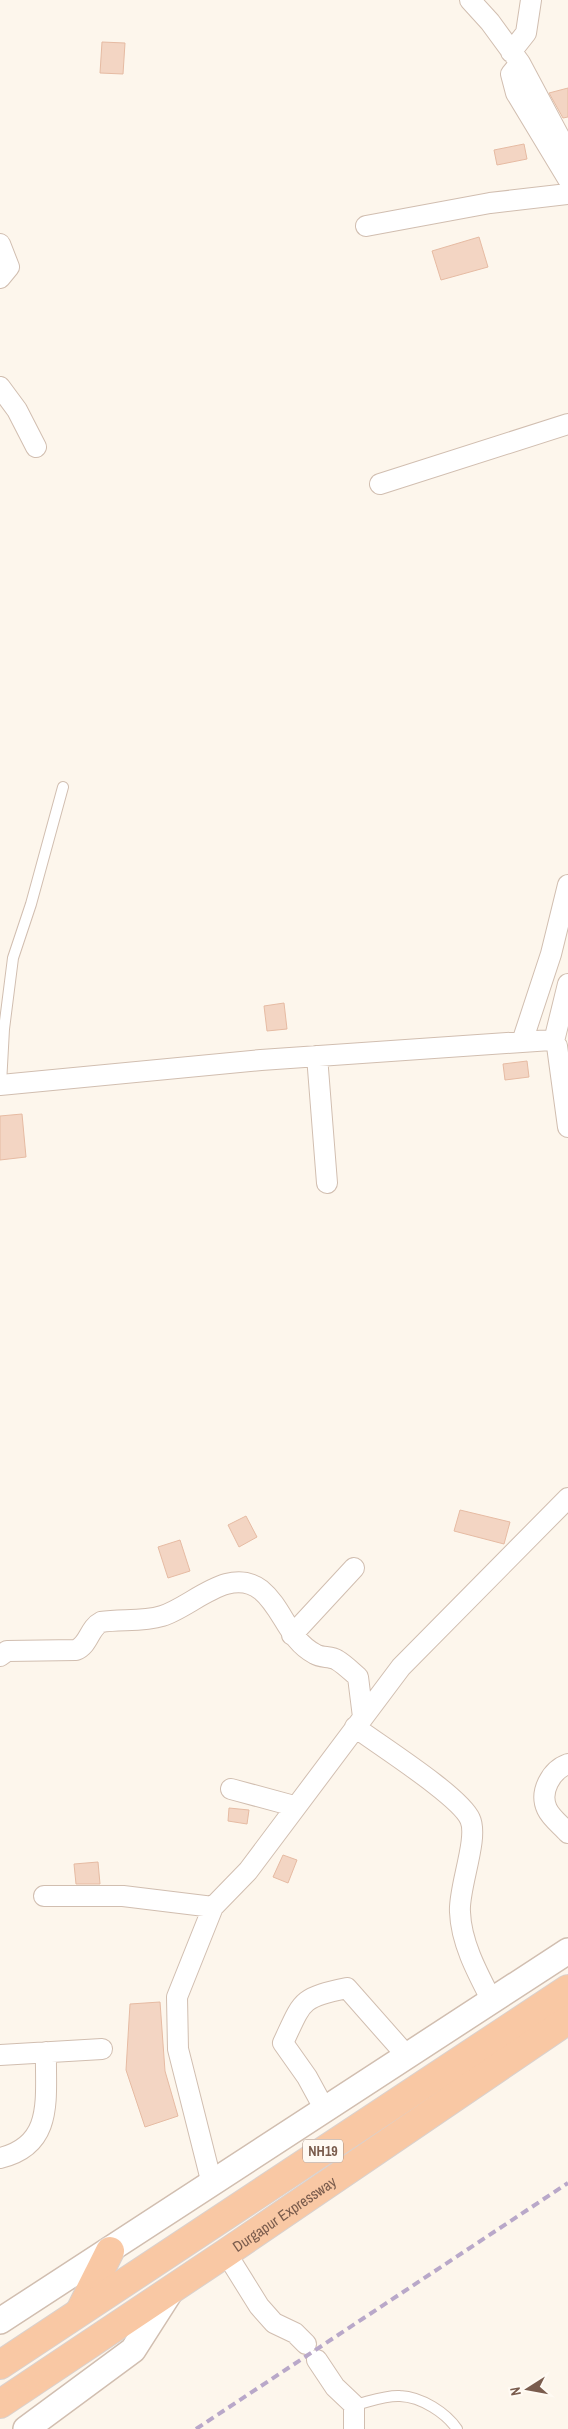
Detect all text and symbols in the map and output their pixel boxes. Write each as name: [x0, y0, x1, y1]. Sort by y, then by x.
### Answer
road number: NH19: [303, 2140, 343, 2162]
street label: Durgapur Expressway: [228, 2170, 341, 2256]
north arrow: [503, 2364, 553, 2414]
text: N: [506, 2386, 525, 2397]

